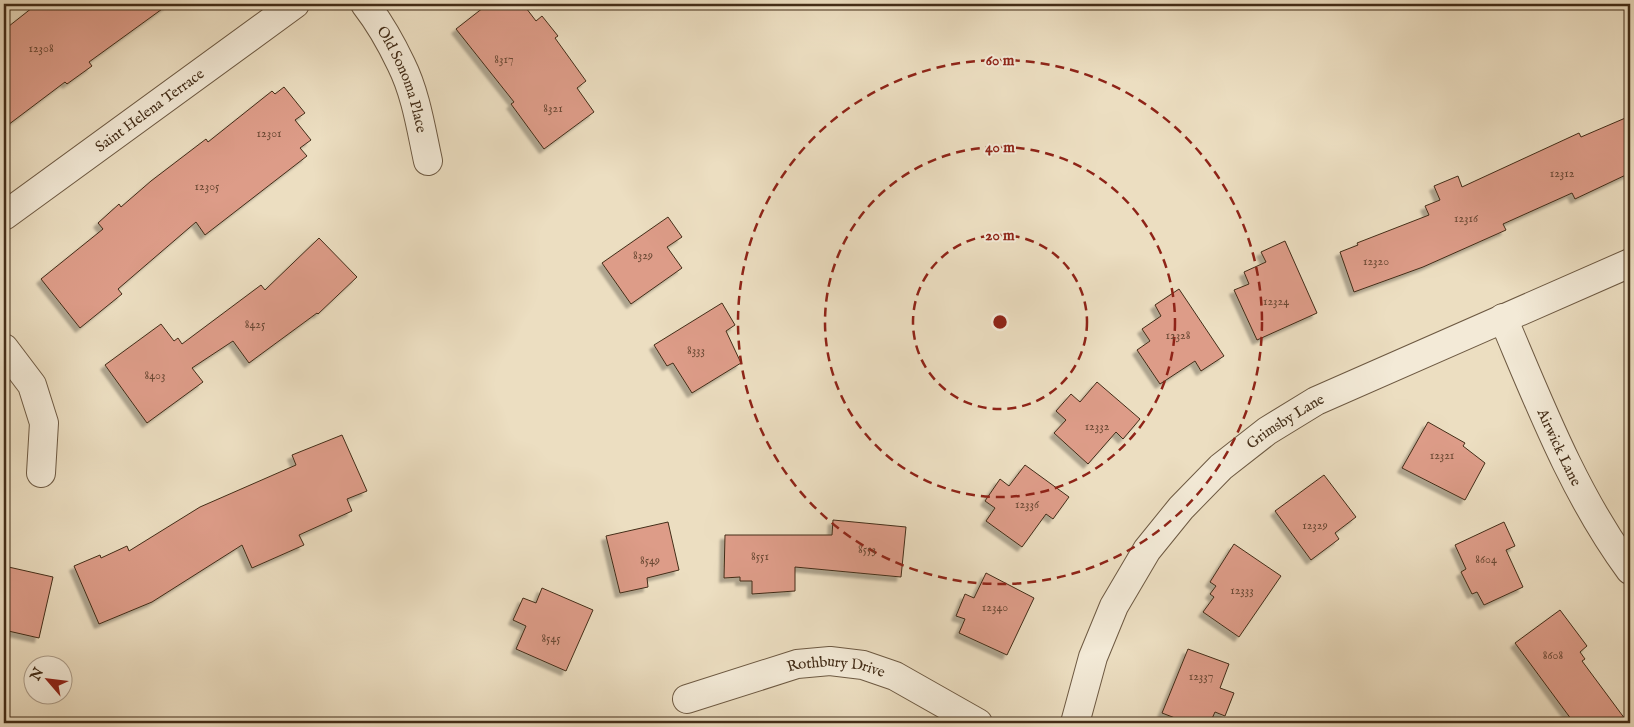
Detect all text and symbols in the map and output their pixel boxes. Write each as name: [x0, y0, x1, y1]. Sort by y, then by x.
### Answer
street label: Old Sonoma Place: [373, 22, 431, 135]
house number: 12308: [28, 41, 54, 56]
text: 60 m: [986, 51, 1015, 70]
house number: 8317: [494, 52, 514, 67]
street label: Saint Helena Terrace: [91, 64, 208, 156]
house number: 8321: [543, 101, 563, 116]
house number: 12301: [257, 126, 281, 141]
text: 40 m: [985, 138, 1015, 157]
house number: 12312: [1550, 166, 1575, 181]
house number: 12305: [195, 179, 220, 194]
house number: 12316: [1454, 211, 1479, 226]
text: 20 m: [985, 226, 1015, 245]
house number: 8329: [633, 248, 653, 263]
house number: 12320: [1363, 254, 1389, 269]
house number: 12324: [1263, 294, 1289, 309]
centre of rings: [991, 313, 1009, 331]
house number: 8425: [245, 317, 266, 332]
house number: 12328: [1166, 328, 1191, 343]
house number: 8333: [687, 343, 705, 358]
house number: 8403: [145, 368, 165, 383]
street label: Grimsby Lane: [1242, 389, 1327, 453]
street label: Airwick Lane: [1533, 405, 1586, 489]
house number: 12332: [1085, 419, 1110, 434]
house number: 12321: [1430, 448, 1454, 463]
house number: 12336: [1015, 497, 1040, 512]
house number: 12329: [1302, 518, 1328, 533]
house number: 8553: [858, 542, 876, 557]
house number: 8551: [751, 549, 769, 564]
house number: 8604: [1475, 552, 1497, 567]
house number: 8549: [640, 553, 660, 568]
house number: 12333: [1230, 583, 1254, 598]
house number: 12340: [982, 600, 1008, 615]
house number: 8545: [541, 631, 561, 646]
house number: 8608: [1543, 648, 1563, 663]
street label: Rothbury Drive: [784, 651, 888, 681]
north arrow: [22, 654, 72, 704]
text: N: [26, 665, 48, 685]
house number: 12337: [1189, 669, 1213, 684]

